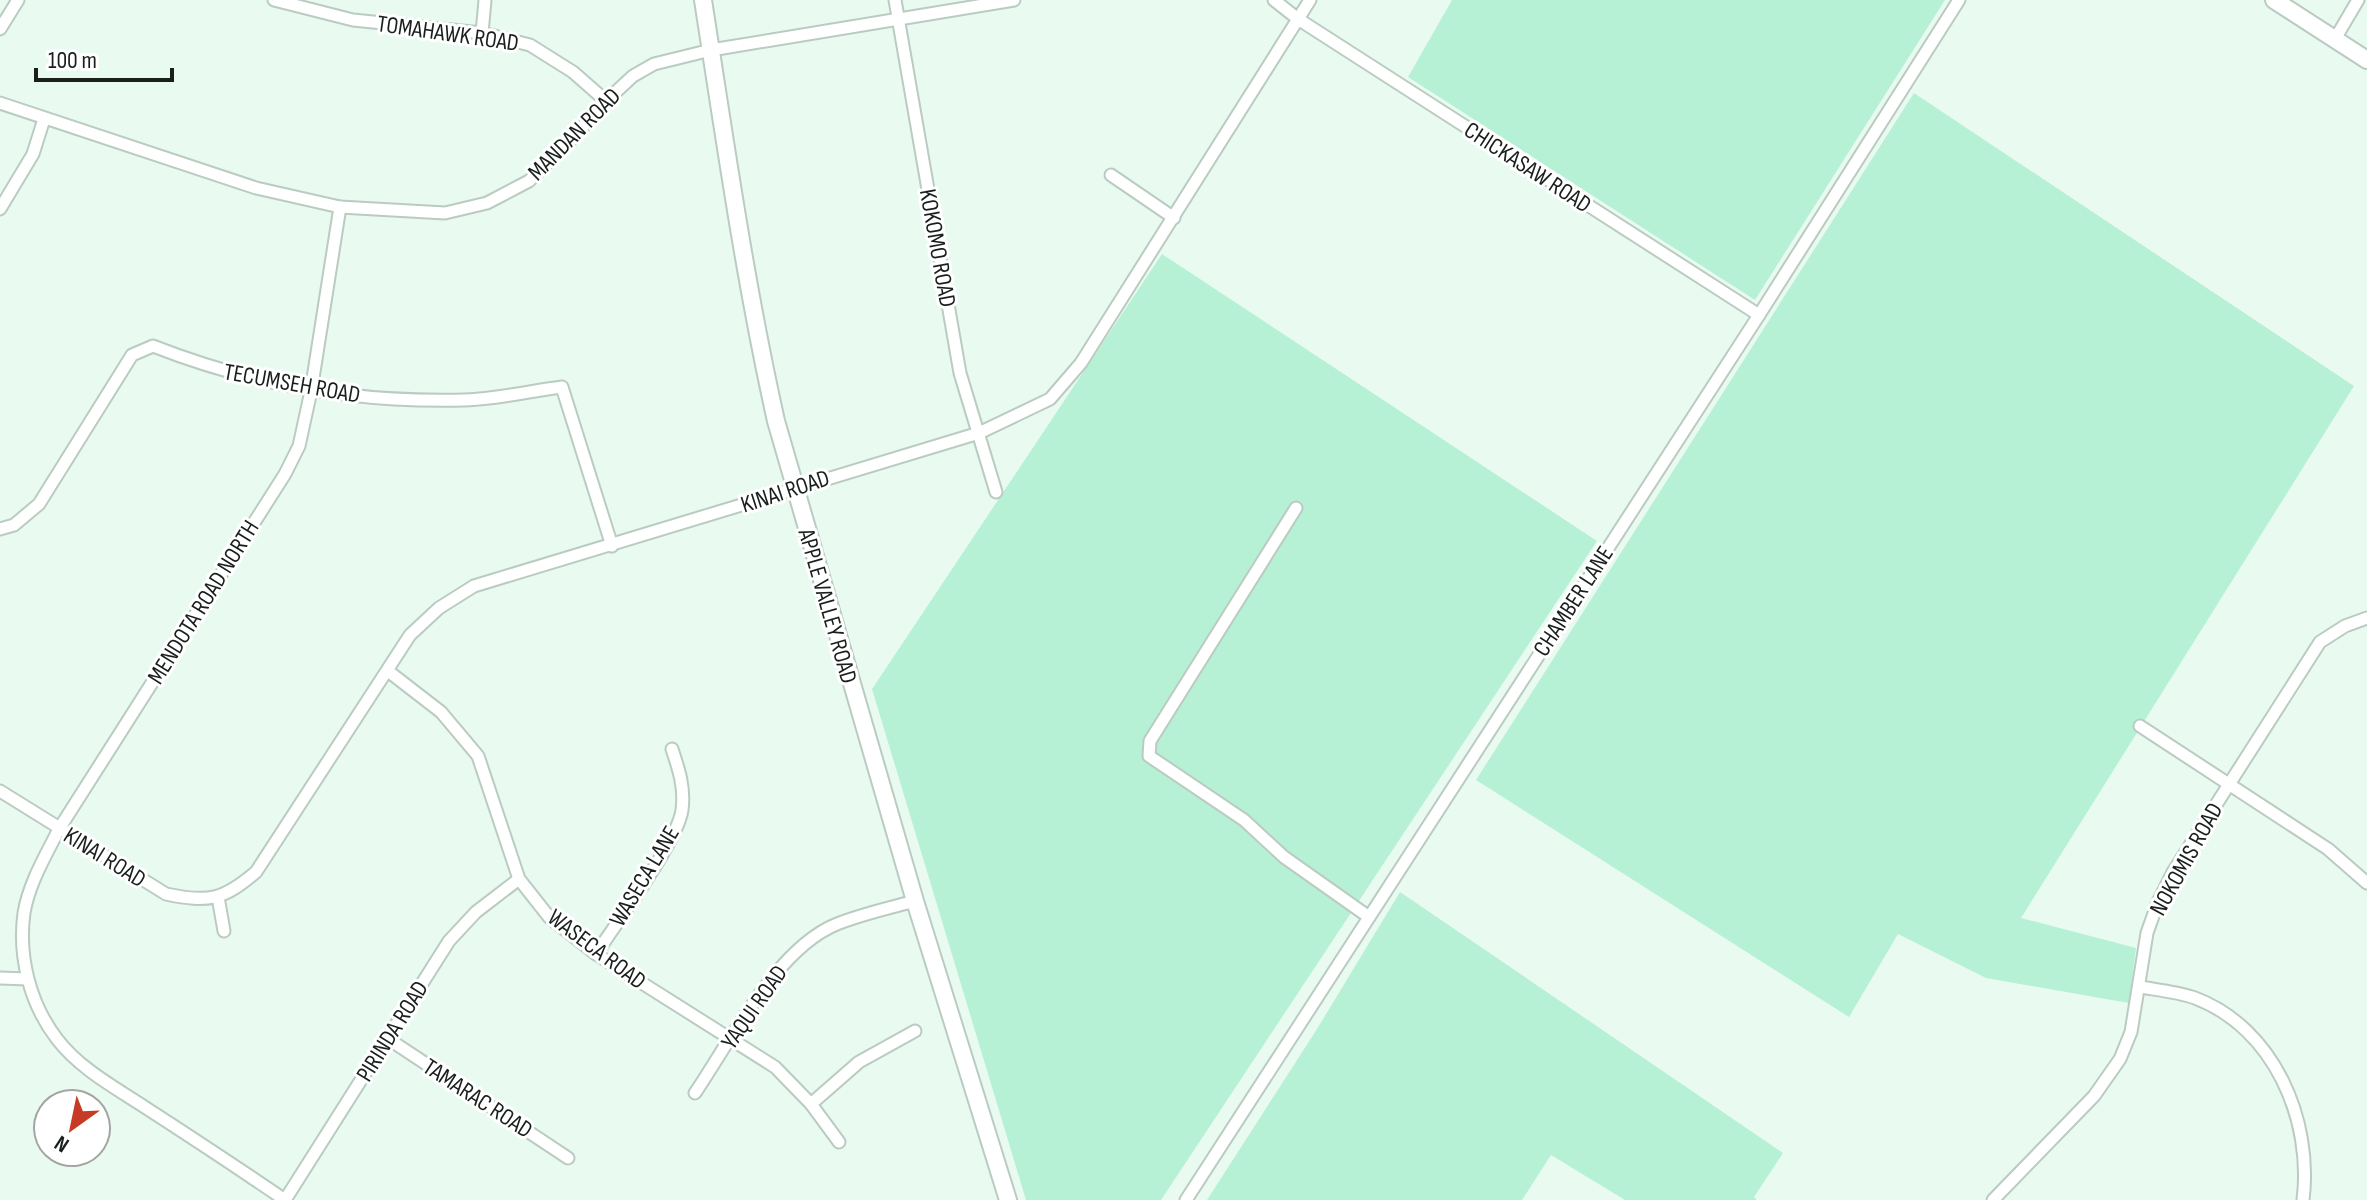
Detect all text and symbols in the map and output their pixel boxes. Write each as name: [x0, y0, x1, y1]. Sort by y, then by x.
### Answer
street label: TOMAHAWK ROAD: [375, 9, 521, 58]
scale bar: [36, 32, 172, 82]
text: 100 m: [48, 46, 97, 75]
street label: MANDAN ROAD: [522, 82, 627, 187]
street label: CHICKASAW ROAD: [1459, 116, 1597, 219]
street label: KOKOMO ROAD: [913, 187, 962, 309]
street label: TECUMSEH ROAD: [221, 357, 362, 410]
street label: KINAI ROAD: [737, 464, 833, 519]
street label: MENDOTA ROAD NORTH: [141, 515, 265, 690]
street label: APPLE VALLEY ROAD: [791, 524, 863, 687]
street label: CHAMBER LANE: [1527, 541, 1620, 662]
street label: NOKOMIS ROAD: [2144, 798, 2229, 921]
street label: KINAI ROAD: [58, 821, 151, 894]
street label: WASECA LANE: [603, 821, 686, 932]
street label: WASECA ROAD: [542, 903, 652, 996]
street label: YAQUI ROAD: [715, 960, 794, 1055]
street label: PIRINDA ROAD: [350, 975, 435, 1087]
street label: TAMARAC ROAD: [418, 1052, 538, 1145]
north arrow: [32, 1088, 112, 1168]
text: N: [50, 1129, 74, 1158]

